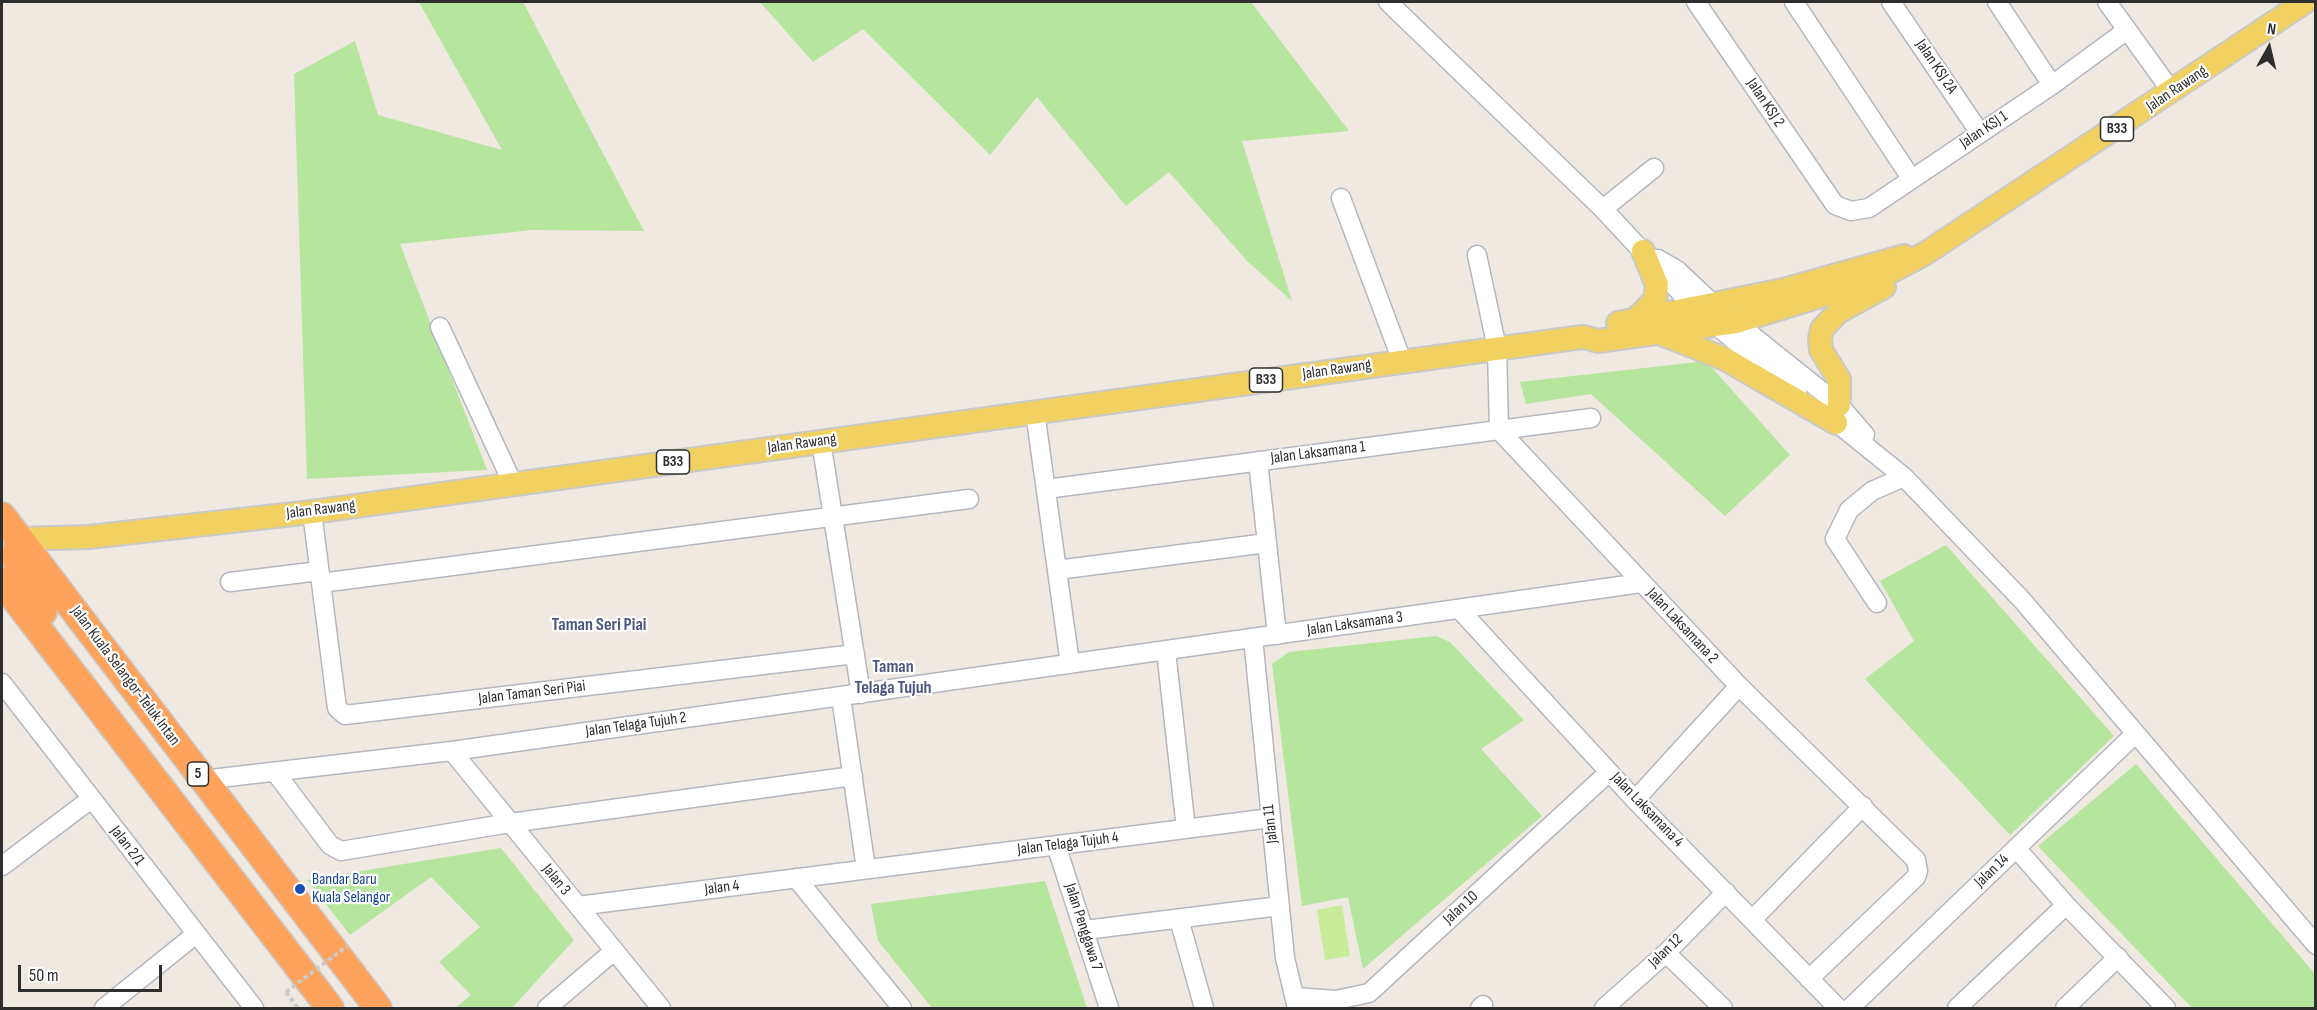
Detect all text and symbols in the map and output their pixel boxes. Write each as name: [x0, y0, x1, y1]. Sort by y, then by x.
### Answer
north arrow: [2239, 18, 2299, 78]
text: N: [2266, 20, 2277, 40]
street label: Jalan KSJ 2A: [1911, 36, 1961, 98]
street label: Jalan Rawang: [2143, 62, 2211, 116]
street label: Jalan KSJ 2: [1742, 75, 1788, 131]
street label: Jalan KSJ 1: [1956, 107, 2012, 153]
road number: B33: [2100, 117, 2134, 141]
street label: Jalan Rawang: [1301, 356, 1373, 384]
road number: B33: [1250, 368, 1282, 392]
street label: Jalan Rawang: [766, 430, 838, 458]
street label: Jalan Laksamana 1: [1270, 438, 1366, 468]
road number: B33: [656, 450, 690, 474]
street label: Jalan Rawang: [285, 496, 357, 524]
street label: Jalan Laksamana 2: [1642, 584, 1722, 668]
street label: Jalan Kuala Selangor-Teluk Intan: [66, 603, 184, 749]
street label: Jalan Laksamana 3: [1306, 608, 1404, 640]
district label: Taman Seri Piai: [552, 614, 646, 636]
district label: Taman Telaga Tujuh: [854, 656, 932, 698]
street label: Jalan Taman Seri Piai: [477, 677, 587, 709]
street label: Jalan Telaga Tujuh 2: [584, 708, 688, 742]
road number: 5: [188, 762, 208, 786]
street label: Jalan Laksamana 4: [1607, 769, 1687, 851]
street label: Jalan 11: [1259, 804, 1283, 844]
street label: Jalan 2/1: [106, 822, 148, 870]
street label: Jalan Telaga Tujuh 4: [1016, 828, 1120, 860]
street label: Jalan 14: [1971, 850, 2013, 892]
street label: Jalan 3: [538, 860, 574, 900]
place label: Bandar Baru Kuala Selangor: [312, 870, 390, 908]
street label: Jalan 4: [704, 876, 740, 900]
street label: Jalan Penggawa 7: [1060, 881, 1106, 973]
marker: Bandar Baru Kuala Selangor: [293, 882, 307, 896]
street label: Jalan 10: [1440, 887, 1482, 929]
street label: Jalan 12: [1645, 930, 1687, 972]
scale bar: [21, 953, 165, 991]
text: 50 m: [29, 965, 59, 986]

